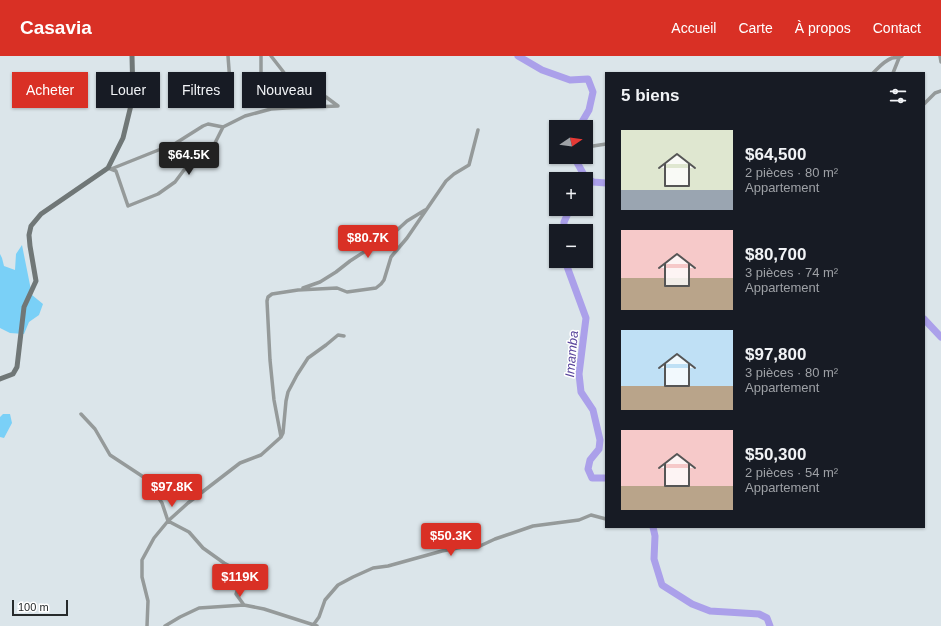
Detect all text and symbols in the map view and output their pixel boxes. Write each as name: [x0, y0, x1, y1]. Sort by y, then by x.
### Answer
text: Casavia: [20, 17, 92, 38]
text: Accueil: [671, 20, 716, 36]
text: Carte: [738, 20, 773, 36]
text: À propos: [795, 20, 851, 36]
text: Contact: [873, 20, 921, 36]
chip: Acheter: [12, 72, 88, 108]
chip: Louer: [96, 72, 160, 108]
chip: Filtres: [168, 72, 234, 108]
chip: Nouveau: [242, 72, 326, 108]
icon: filters: [887, 85, 909, 107]
text: 5 biens: [621, 86, 680, 105]
north arrow: [549, 120, 593, 164]
map controls: [549, 120, 593, 268]
pin: $64.5K: [156, 142, 222, 176]
text: $64,500: [745, 145, 806, 164]
icon: home: [653, 146, 701, 194]
text: $64.5K: [168, 147, 210, 162]
text: 2 pièces · 80 m²: [745, 165, 838, 180]
button: +: [549, 172, 593, 216]
text: Appartement: [745, 180, 819, 195]
button: −: [549, 224, 593, 268]
pin: $80.7K: [335, 225, 401, 259]
text: $80.7K: [347, 230, 389, 245]
text: $80,700: [745, 245, 806, 264]
icon: home: [653, 246, 701, 294]
text: 3 pièces · 74 m²: [745, 265, 838, 280]
text: Appartement: [745, 280, 819, 295]
water label: Imamba: [562, 330, 581, 378]
text: $97,800: [745, 345, 806, 364]
icon: home: [653, 346, 701, 394]
text: 3 pièces · 80 m²: [745, 365, 838, 380]
text: Appartement: [745, 380, 819, 395]
text: $50,300: [745, 445, 806, 464]
icon: home: [653, 446, 701, 494]
text: 2 pièces · 54 m²: [745, 465, 838, 480]
pin: $97.8K: [139, 474, 205, 508]
text: $97.8K: [151, 479, 193, 494]
text: Appartement: [745, 480, 819, 495]
pin: $50.3K: [418, 523, 484, 557]
text: $50.3K: [430, 528, 472, 543]
pin: $119K: [212, 564, 268, 598]
text: $119K: [221, 569, 259, 584]
scale bar: [12, 598, 68, 617]
text: 100 m: [18, 601, 49, 613]

